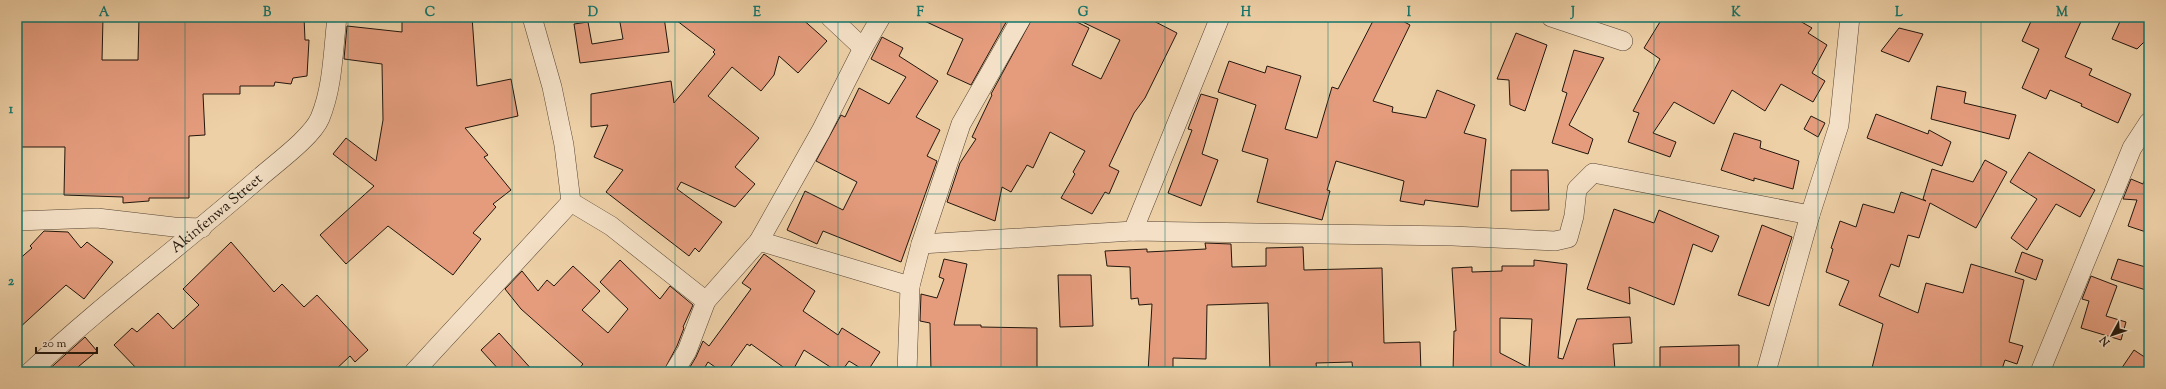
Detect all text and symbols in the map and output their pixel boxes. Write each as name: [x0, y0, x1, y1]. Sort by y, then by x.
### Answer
text: A: [99, 4, 110, 22]
text: B: [263, 4, 272, 22]
text: C: [425, 4, 435, 22]
text: D: [588, 4, 598, 22]
text: E: [753, 4, 761, 22]
text: F: [916, 4, 924, 22]
text: G: [1078, 4, 1089, 22]
text: H: [1241, 4, 1252, 22]
text: I: [1407, 4, 1412, 22]
text: J: [1570, 4, 1575, 22]
text: K: [1731, 4, 1741, 22]
text: L: [1895, 4, 1903, 22]
text: M: [2056, 4, 2068, 22]
text: 1: [9, 101, 14, 119]
street label: Akinfenwa Street: [166, 169, 267, 258]
text: 2: [8, 273, 15, 291]
north arrow: [2092, 315, 2132, 355]
scale bar: [36, 329, 97, 355]
text: N: [2096, 332, 2115, 350]
text: 20 m: [42, 335, 67, 353]

